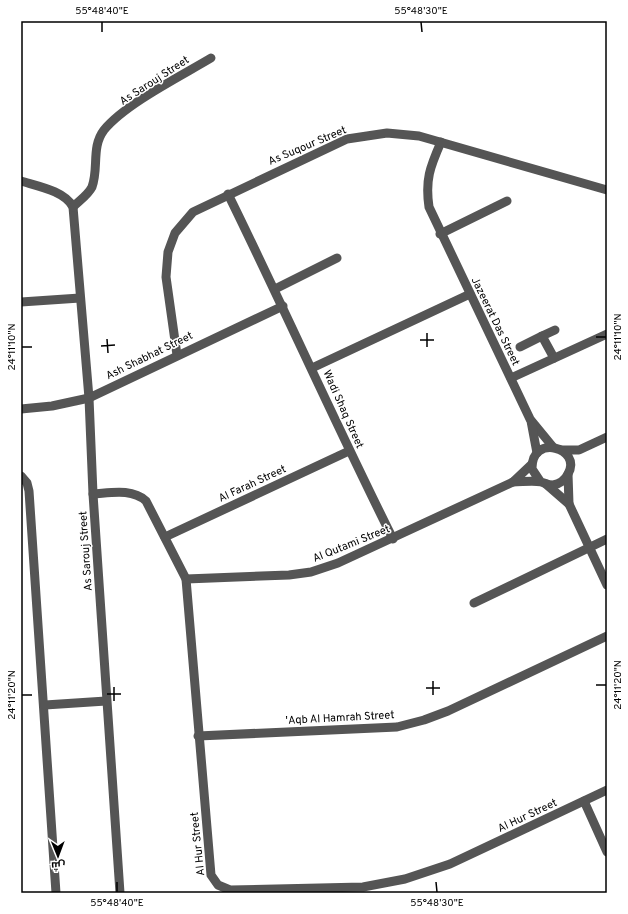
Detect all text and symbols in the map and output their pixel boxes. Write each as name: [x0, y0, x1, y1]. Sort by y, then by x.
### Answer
text: 55°48'40"E: [75, 5, 129, 18]
text: 55°48'30"E: [394, 5, 448, 18]
street label: As Sarouj Street: [117, 53, 192, 109]
street label: As Suqour Street: [266, 123, 349, 169]
street label: Jazeerat Das Street: [468, 275, 523, 368]
text: 24°11'10"N: [612, 313, 625, 361]
text: 24°11'10"N: [6, 323, 19, 371]
street label: Ash Shabhat Street: [104, 329, 195, 383]
street label: Wadi Shaq Street: [320, 368, 367, 451]
street label: Al Farah Street: [216, 462, 288, 506]
street label: As Sarouj Street: [76, 511, 96, 591]
street label: Al Qutami Street: [311, 522, 392, 566]
text: 24°11'20"N: [612, 660, 625, 710]
text: 24°11'20"N: [6, 670, 19, 720]
street label: 'Aqb Al Hamrah Street: [285, 708, 395, 728]
street label: Al Hur Street: [495, 796, 559, 836]
street label: Al Hur Street: [188, 811, 208, 876]
north arrow: [38, 836, 78, 876]
text: ش: [51, 858, 65, 872]
text: 55°48'40"E: [90, 897, 144, 910]
text: 55°48'30"E: [410, 897, 464, 910]

